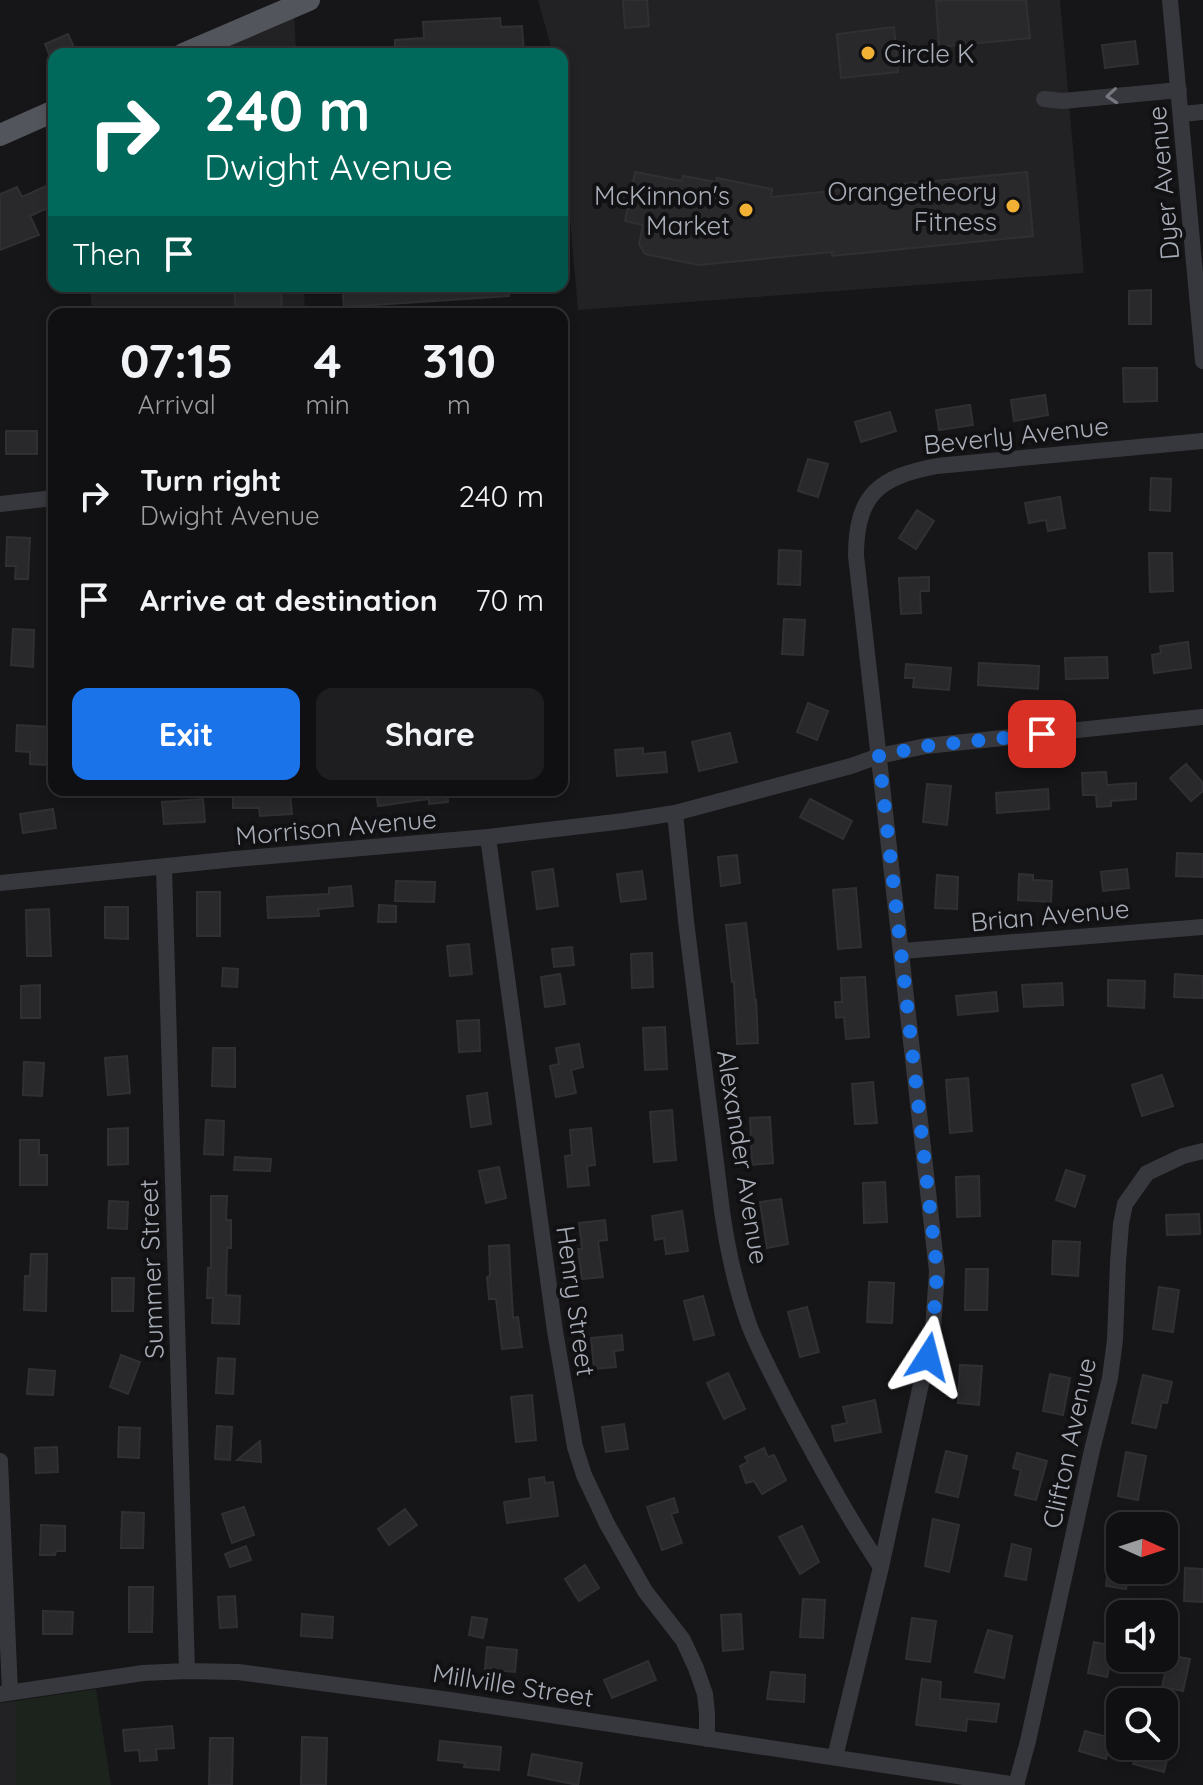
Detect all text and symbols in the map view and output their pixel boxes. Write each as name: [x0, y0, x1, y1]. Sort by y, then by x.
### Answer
place label: Circle K: [884, 37, 975, 70]
marker: Circle K: [859, 44, 877, 62]
text: 240 m: [204, 75, 371, 145]
icon: right: [72, 80, 176, 184]
one-way arrow: [1105, 87, 1118, 104]
street label: Dyer Avenue: [1140, 105, 1186, 261]
text: Dwight Avenue: [204, 144, 453, 189]
place label: Orangetheory Fitness: [827, 175, 997, 238]
place label: McKinnon's Market: [594, 179, 730, 242]
marker: Orangetheory Fitness: [1004, 197, 1022, 215]
marker: McKinnon's Market: [737, 201, 755, 219]
icon: arrive: [157, 232, 201, 276]
text: Then: [72, 235, 141, 273]
text: 07:15: [120, 330, 233, 390]
text: 4: [314, 330, 342, 390]
text: 310: [422, 330, 496, 390]
text: Arrival: [138, 388, 216, 421]
text: min: [306, 388, 350, 421]
text: m: [447, 388, 471, 421]
street label: Beverly Avenue: [922, 409, 1110, 461]
text: Turn right: [140, 461, 281, 499]
icon: right: [72, 474, 116, 518]
text: 240 m: [459, 477, 544, 515]
text: Dwight Avenue: [140, 499, 320, 532]
icon: arrive: [72, 578, 116, 622]
text: Arrive at destination: [140, 581, 438, 619]
text: 70 m: [475, 581, 544, 619]
button: Exit: [72, 688, 300, 780]
button: Share: [316, 688, 544, 780]
pin: [1008, 700, 1076, 768]
icon: arrive: [1020, 712, 1064, 756]
street label: Morrison Avenue: [234, 802, 438, 852]
street label: Brian Avenue: [969, 892, 1131, 938]
street label: Alexander Avenue: [710, 1047, 776, 1267]
street label: Summer Street: [131, 1179, 171, 1359]
street label: Henry Street: [549, 1224, 603, 1378]
position arrow: [886, 1315, 970, 1399]
street label: Clifton Avenue: [1035, 1355, 1103, 1531]
north arrow: [1106, 1512, 1178, 1584]
map controls: [1106, 1512, 1178, 1760]
button: sound: [1106, 1600, 1178, 1672]
street label: Millville Street: [430, 1656, 596, 1714]
button: search: [1106, 1688, 1178, 1760]

